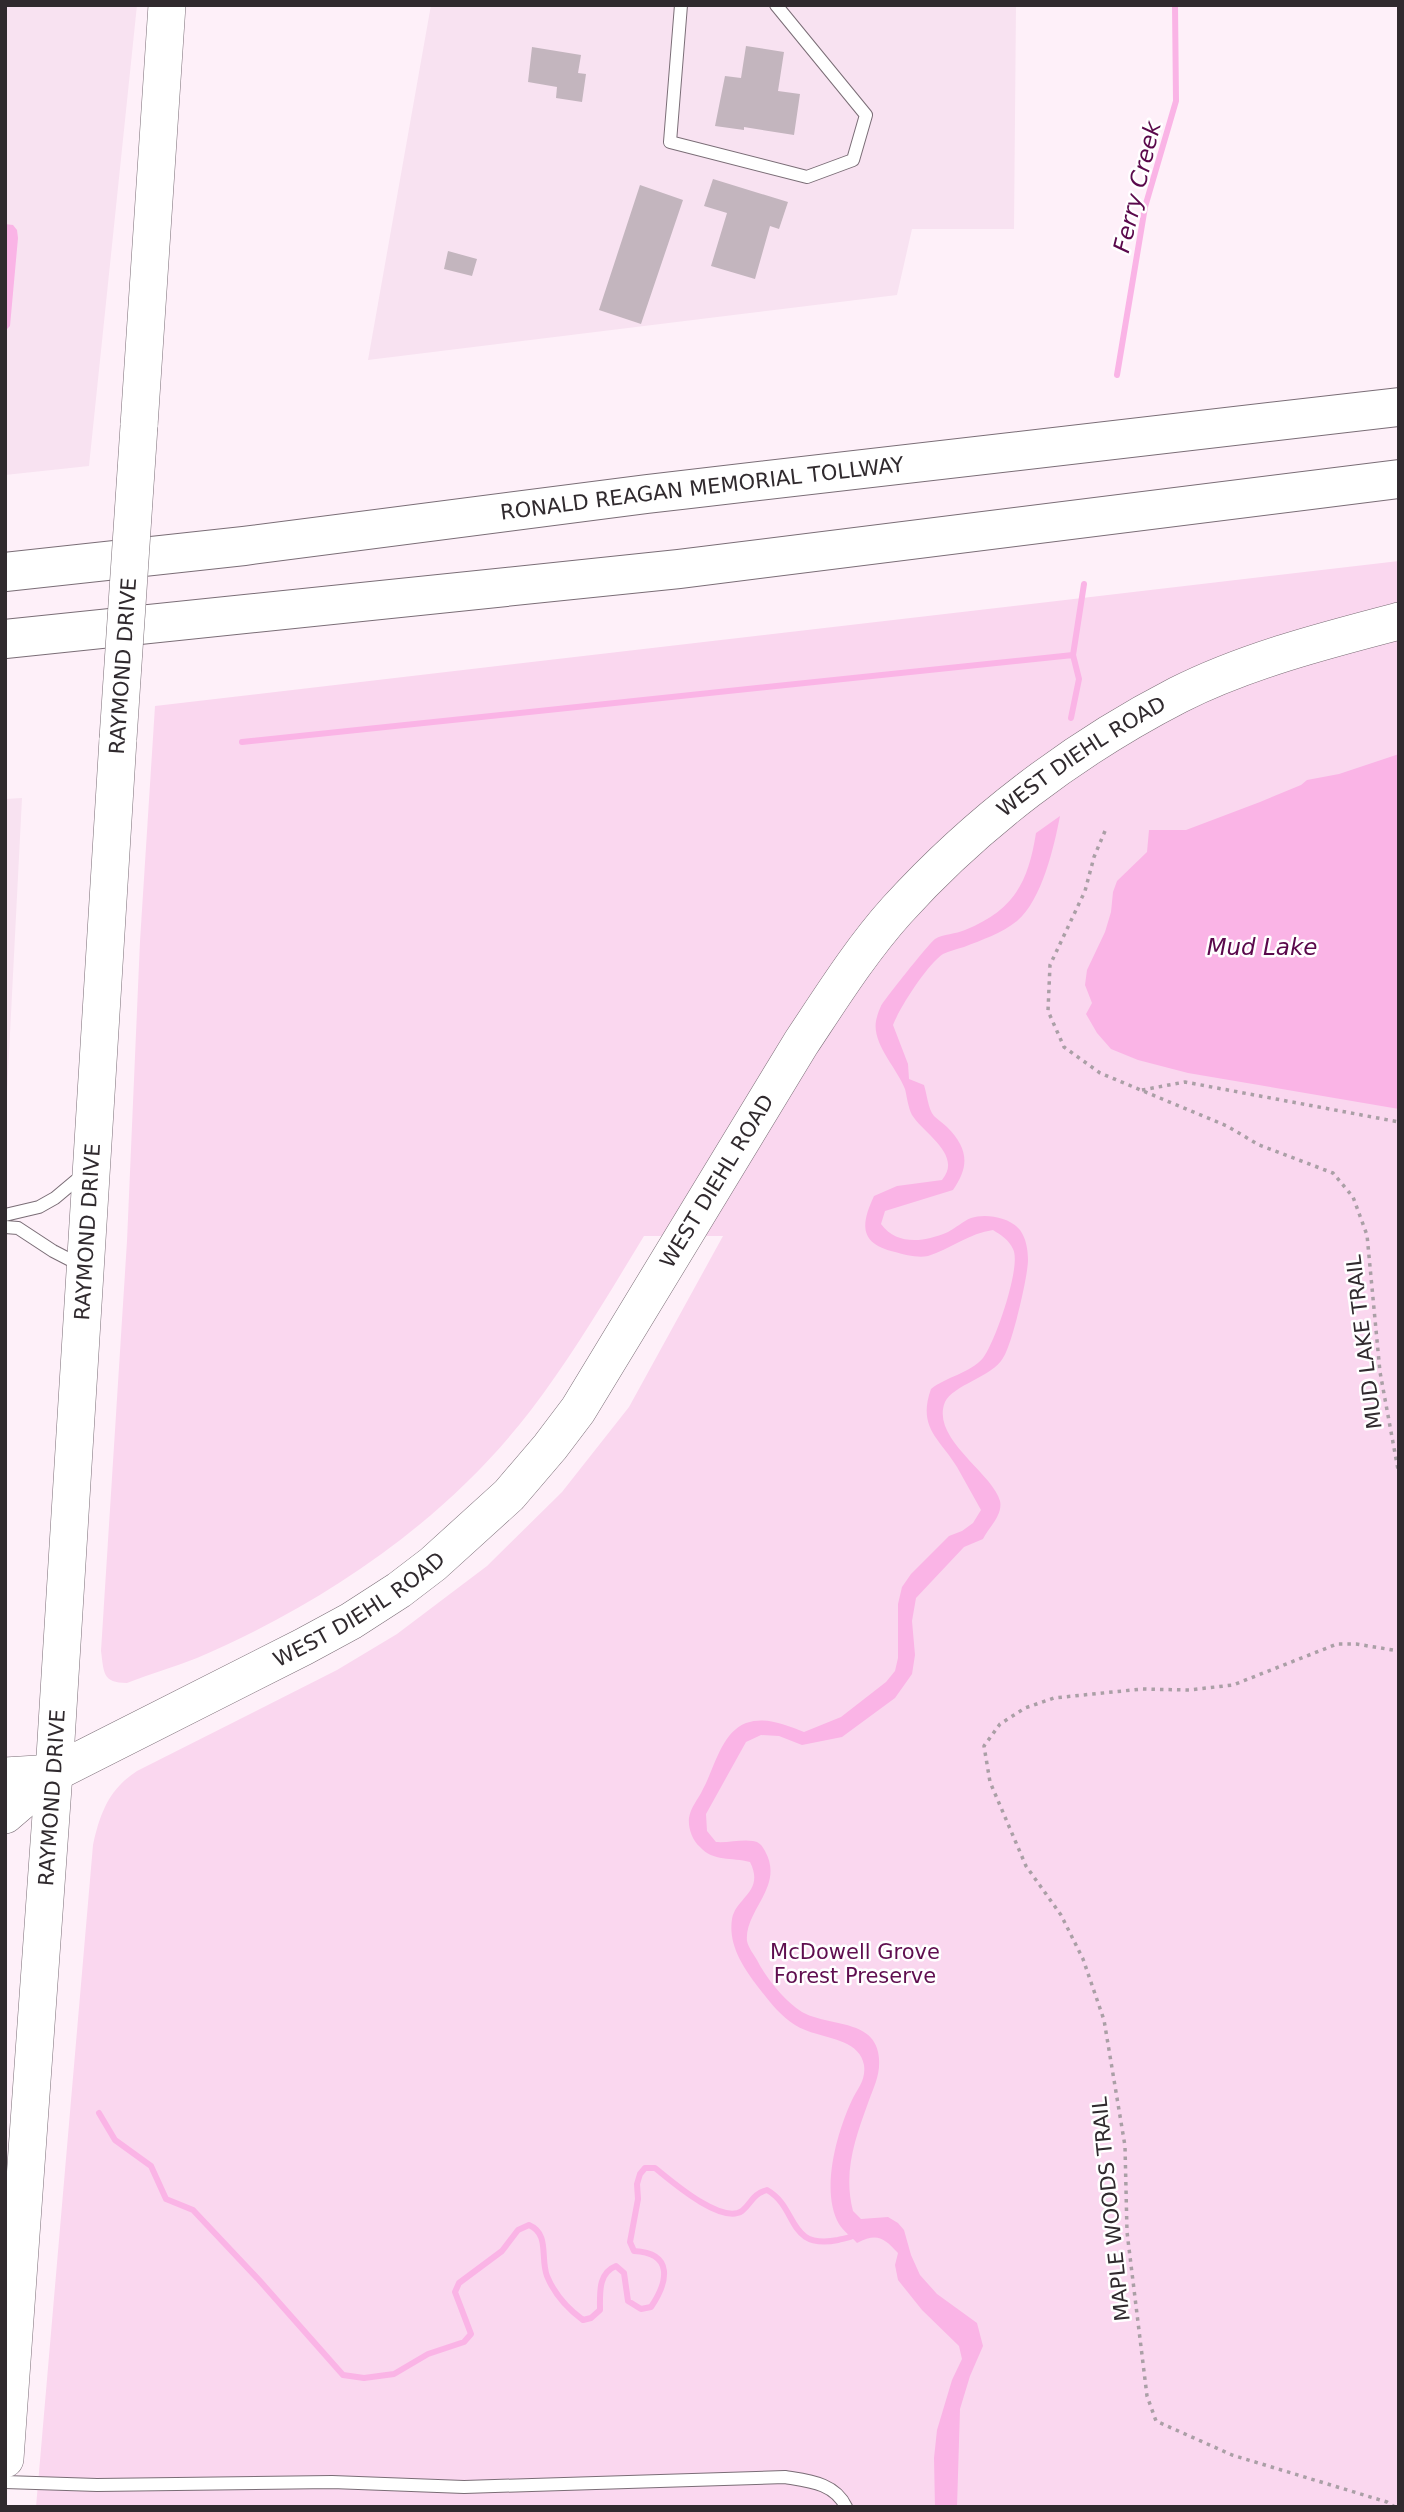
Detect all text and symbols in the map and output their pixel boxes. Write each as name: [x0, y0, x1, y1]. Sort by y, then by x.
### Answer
water label: Ferry Creek: [1108, 117, 1166, 255]
street label: RONALD REAGAN MEMORIAL TOLLWAY: [499, 452, 905, 525]
street label: RAYMOND DRIVE: [105, 577, 141, 755]
street label: WEST DIEHL ROAD: [992, 692, 1170, 822]
water label: Mud Lake: [1207, 934, 1317, 960]
street label: WEST DIEHL ROAD: [655, 1090, 779, 1272]
street label: RAYMOND DRIVE: [70, 1143, 105, 1321]
street label: MUD LAKE TRAIL: [1341, 1253, 1387, 1431]
street label: WEST DIEHL ROAD: [269, 1547, 450, 1672]
street label: RAYMOND DRIVE: [34, 1709, 70, 1887]
park label: McDowell Grove Forest Preserve: [770, 1940, 940, 1988]
street label: MAPLE WOODS TRAIL: [1087, 2095, 1135, 2322]

